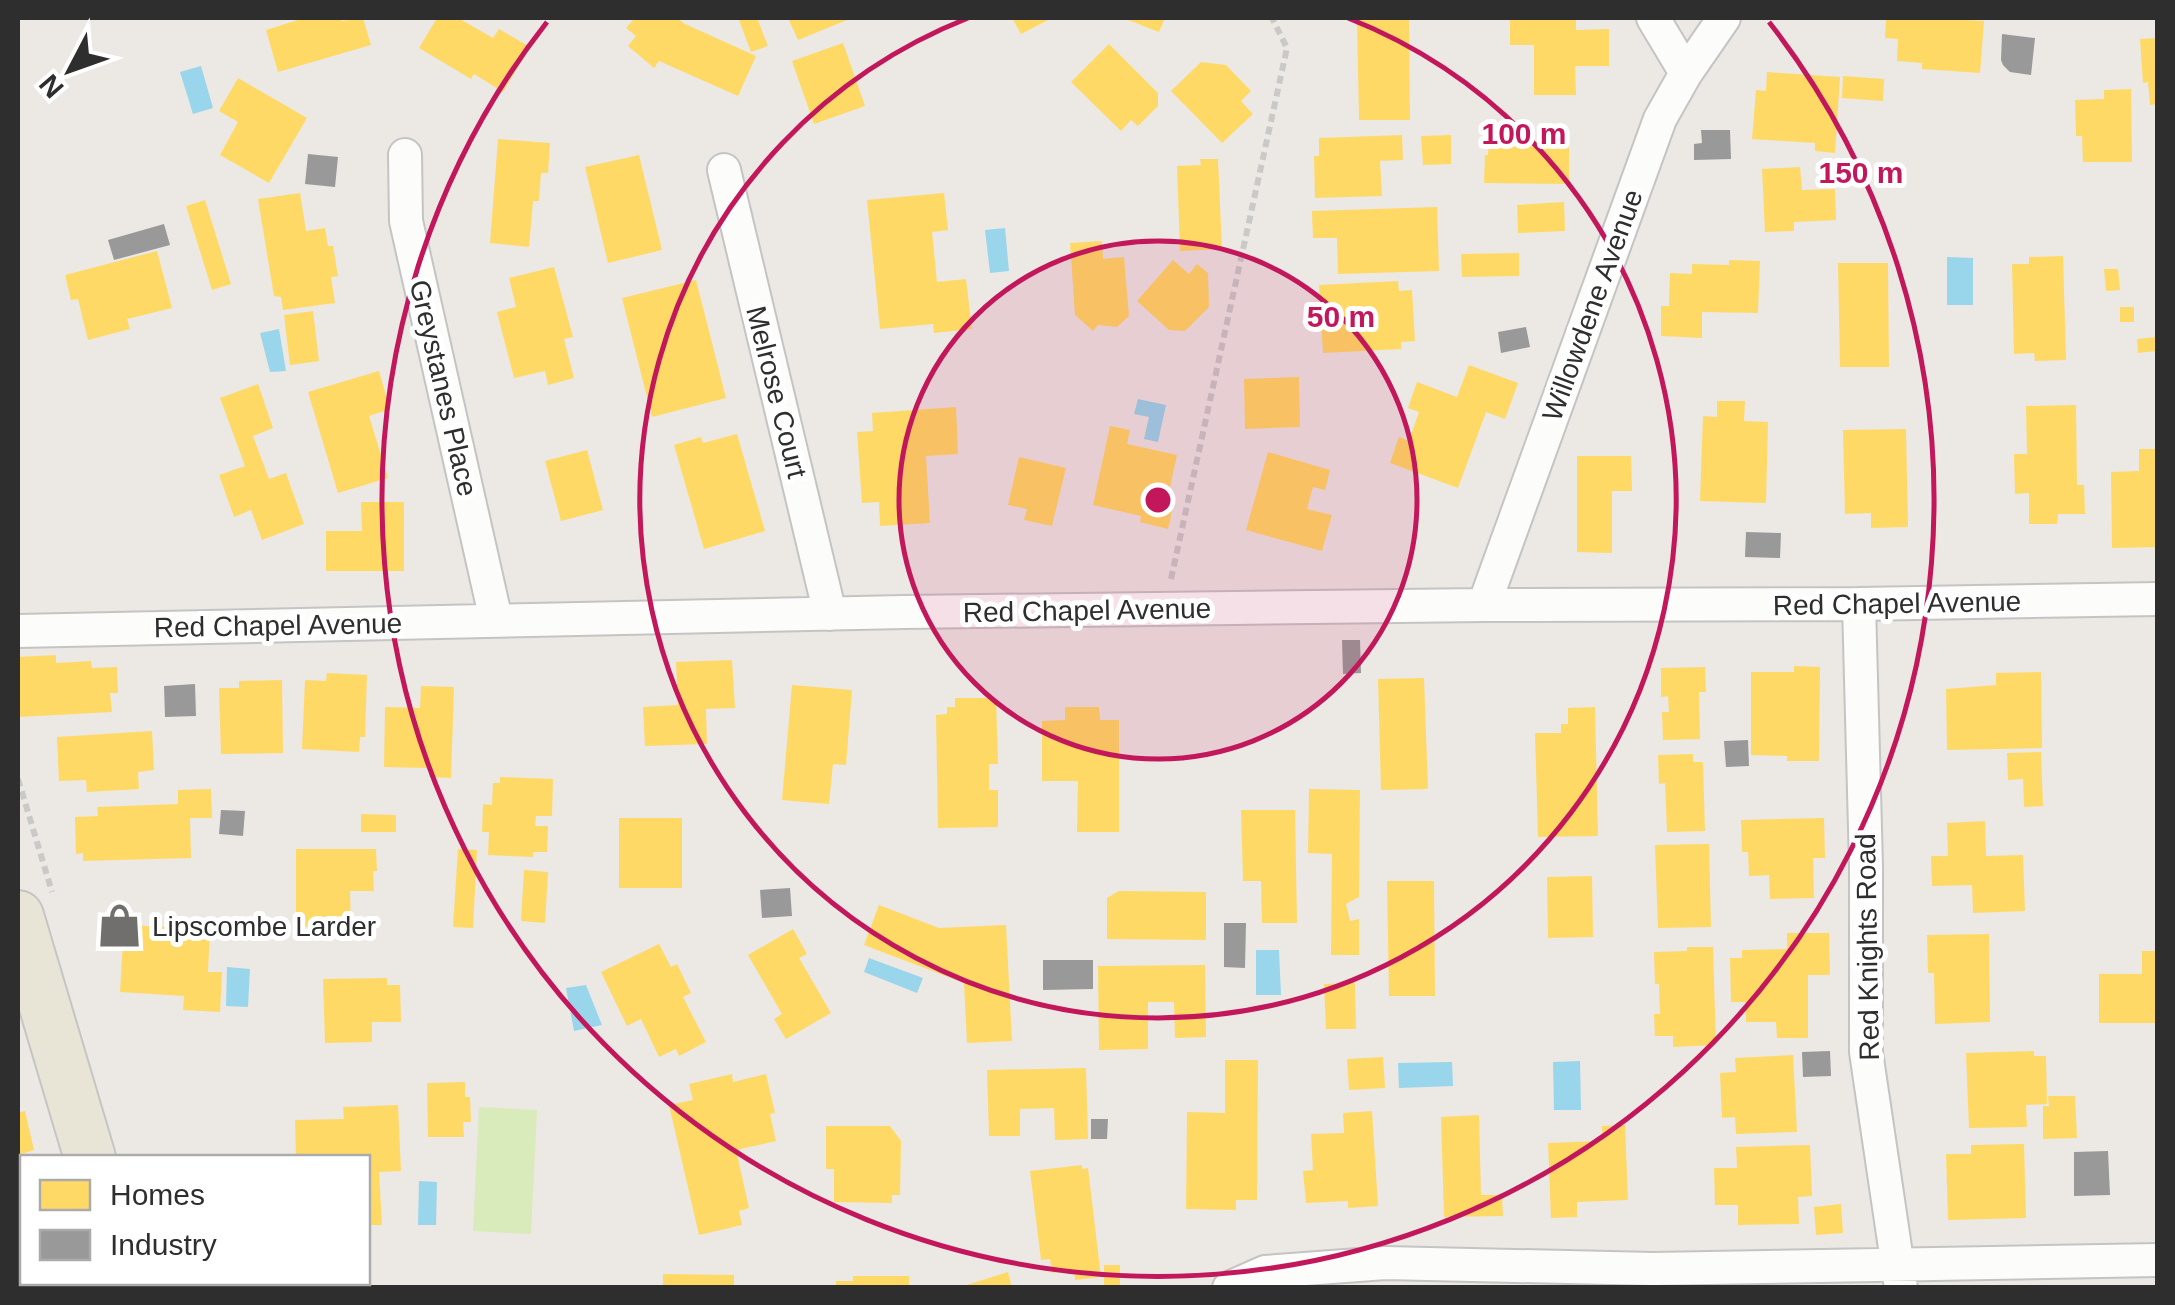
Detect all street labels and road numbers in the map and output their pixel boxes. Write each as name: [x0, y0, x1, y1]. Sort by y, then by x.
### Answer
street label: Willowdene Avenue: [1536, 185, 1649, 425]
street label: Greystanes Place: [404, 277, 483, 499]
street label: Melrose Court: [740, 303, 813, 481]
street label: Red Chapel Avenue: [1772, 586, 2022, 621]
street label: Red Chapel Avenue: [962, 593, 1212, 628]
street label: Red Chapel Avenue: [153, 608, 403, 643]
street label: Red Knights Road: [1850, 833, 1885, 1061]

